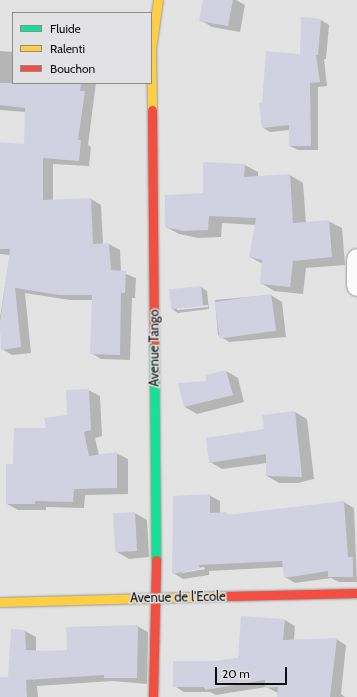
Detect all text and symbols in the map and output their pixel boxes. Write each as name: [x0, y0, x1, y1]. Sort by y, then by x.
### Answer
legend: [12, 12, 152, 84]
text: Fluide: [50, 21, 81, 36]
text: Ralenti: [50, 41, 85, 56]
text: Bouchon: [50, 61, 95, 76]
street label: Avenue Tango: [146, 309, 162, 387]
street label: Avenue de l'Ecole: [130, 588, 226, 606]
scale bar: [217, 659, 289, 685]
text: 20 m: [222, 666, 250, 681]

